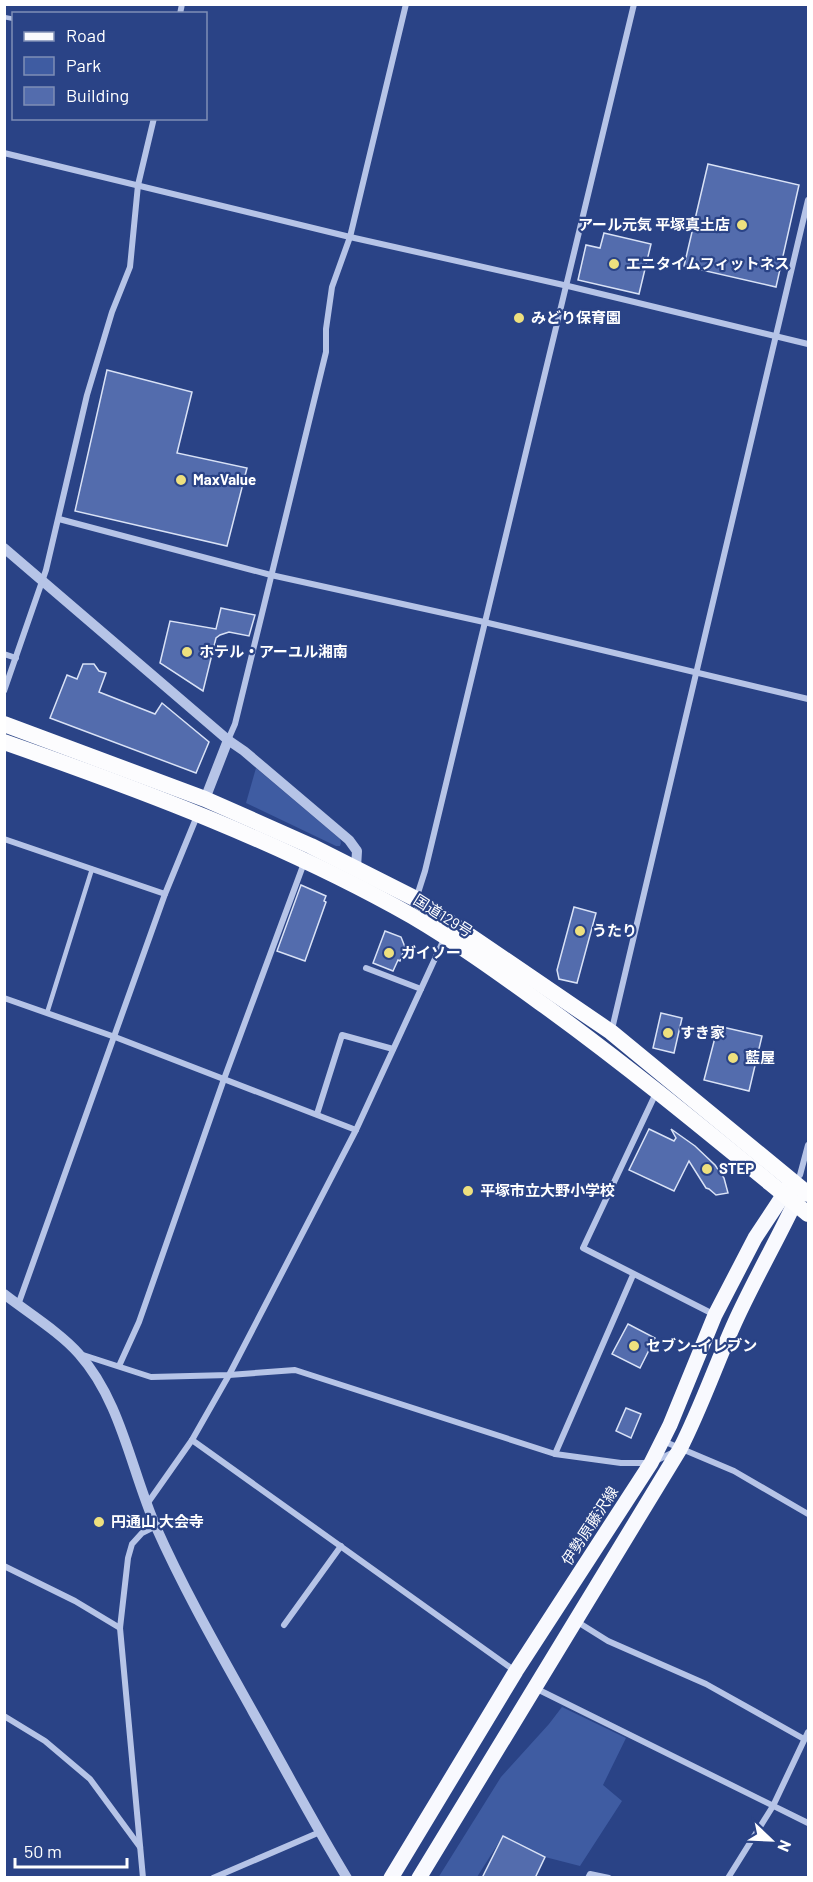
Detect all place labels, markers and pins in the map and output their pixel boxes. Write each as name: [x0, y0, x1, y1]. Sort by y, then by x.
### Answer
place label: アール元気 平塚真土店: [578, 215, 730, 233]
marker: アール元気 平塚真土店: [735, 218, 749, 232]
place label: エニタイムフィットネス: [626, 254, 790, 272]
marker: エニタイムフィットネス: [607, 257, 621, 271]
place label: みどり保育園: [531, 308, 621, 326]
marker: みどり保育園: [512, 311, 526, 325]
place label: MaxValue: [193, 470, 256, 488]
marker: MaxValue: [174, 473, 188, 487]
place label: ホテル・アーユル湘南: [199, 642, 348, 660]
marker: ホテル・アーユル湘南: [180, 645, 194, 659]
place label: うたり: [592, 921, 637, 939]
marker: うたり: [573, 924, 587, 938]
place label: ガイソー: [401, 943, 461, 961]
marker: ガイソー: [382, 946, 396, 960]
place label: すき家: [680, 1023, 725, 1041]
marker: すき家: [661, 1026, 675, 1040]
place label: 藍屋: [745, 1048, 775, 1066]
marker: 藍屋: [726, 1051, 740, 1065]
place label: STEP: [719, 1159, 754, 1177]
marker: STEP: [700, 1162, 714, 1176]
place label: 平塚市立大野小学校: [480, 1181, 615, 1199]
marker: 平塚市立大野小学校: [461, 1184, 475, 1198]
place label: セブン-イレブン: [646, 1336, 757, 1354]
marker: セブン-イレブン: [627, 1339, 641, 1353]
place label: 円通山 大会寺: [111, 1512, 204, 1530]
marker: 円通山 大会寺: [92, 1515, 106, 1529]

